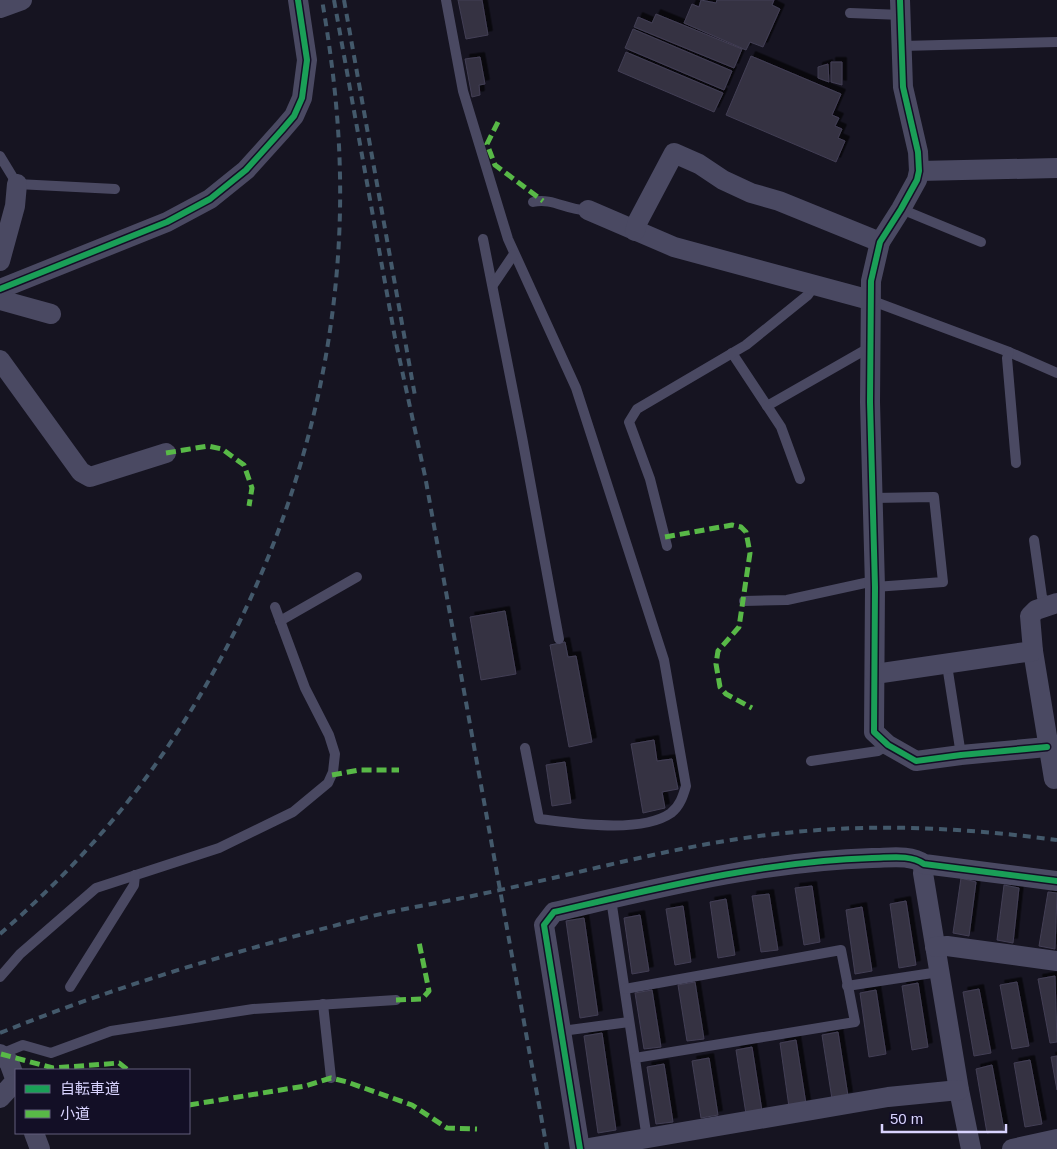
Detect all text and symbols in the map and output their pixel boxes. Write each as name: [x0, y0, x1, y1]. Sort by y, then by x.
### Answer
legend: [15, 1069, 190, 1134]
text: 自転車道: [60, 1080, 120, 1097]
scale bar: [882, 1102, 1006, 1134]
text: 小道: [60, 1105, 90, 1122]
text: 50 m: [890, 1110, 923, 1127]

